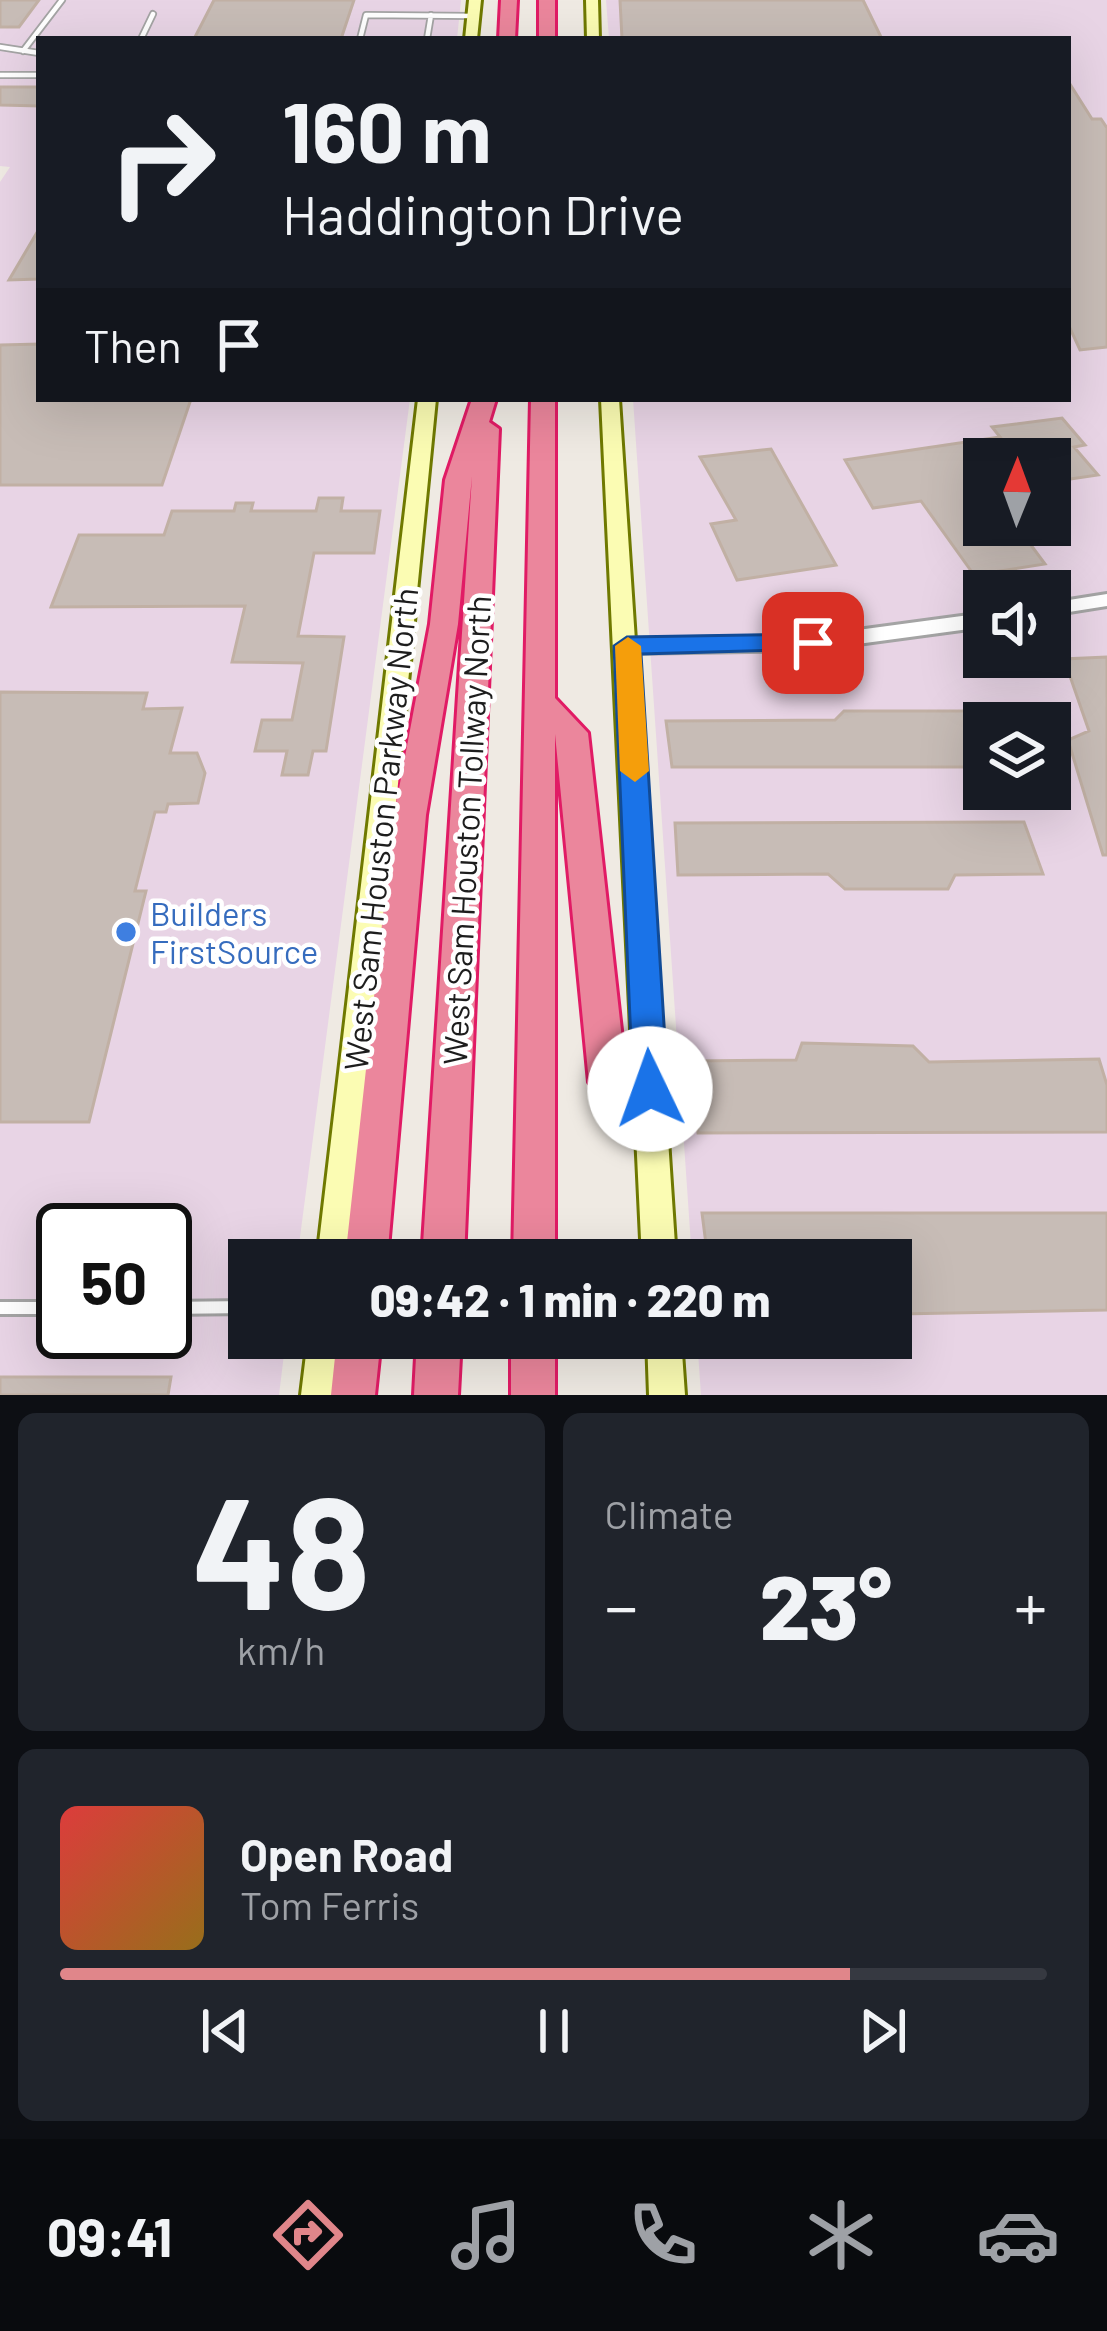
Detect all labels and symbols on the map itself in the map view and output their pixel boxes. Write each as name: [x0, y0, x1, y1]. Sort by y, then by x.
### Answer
north arrow: [963, 438, 1071, 546]
street label: West Sam Houston Parkway North: [335, 586, 425, 1072]
pin: [762, 592, 864, 694]
street label: West Sam Houston Tollway North: [434, 594, 498, 1066]
place label: Builders FirstSource: [150, 893, 318, 971]
marker: Builders FirstSource: [113, 919, 139, 945]
position arrow: [587, 1026, 713, 1152]
speed limit sign: 50: [36, 1203, 192, 1359]

